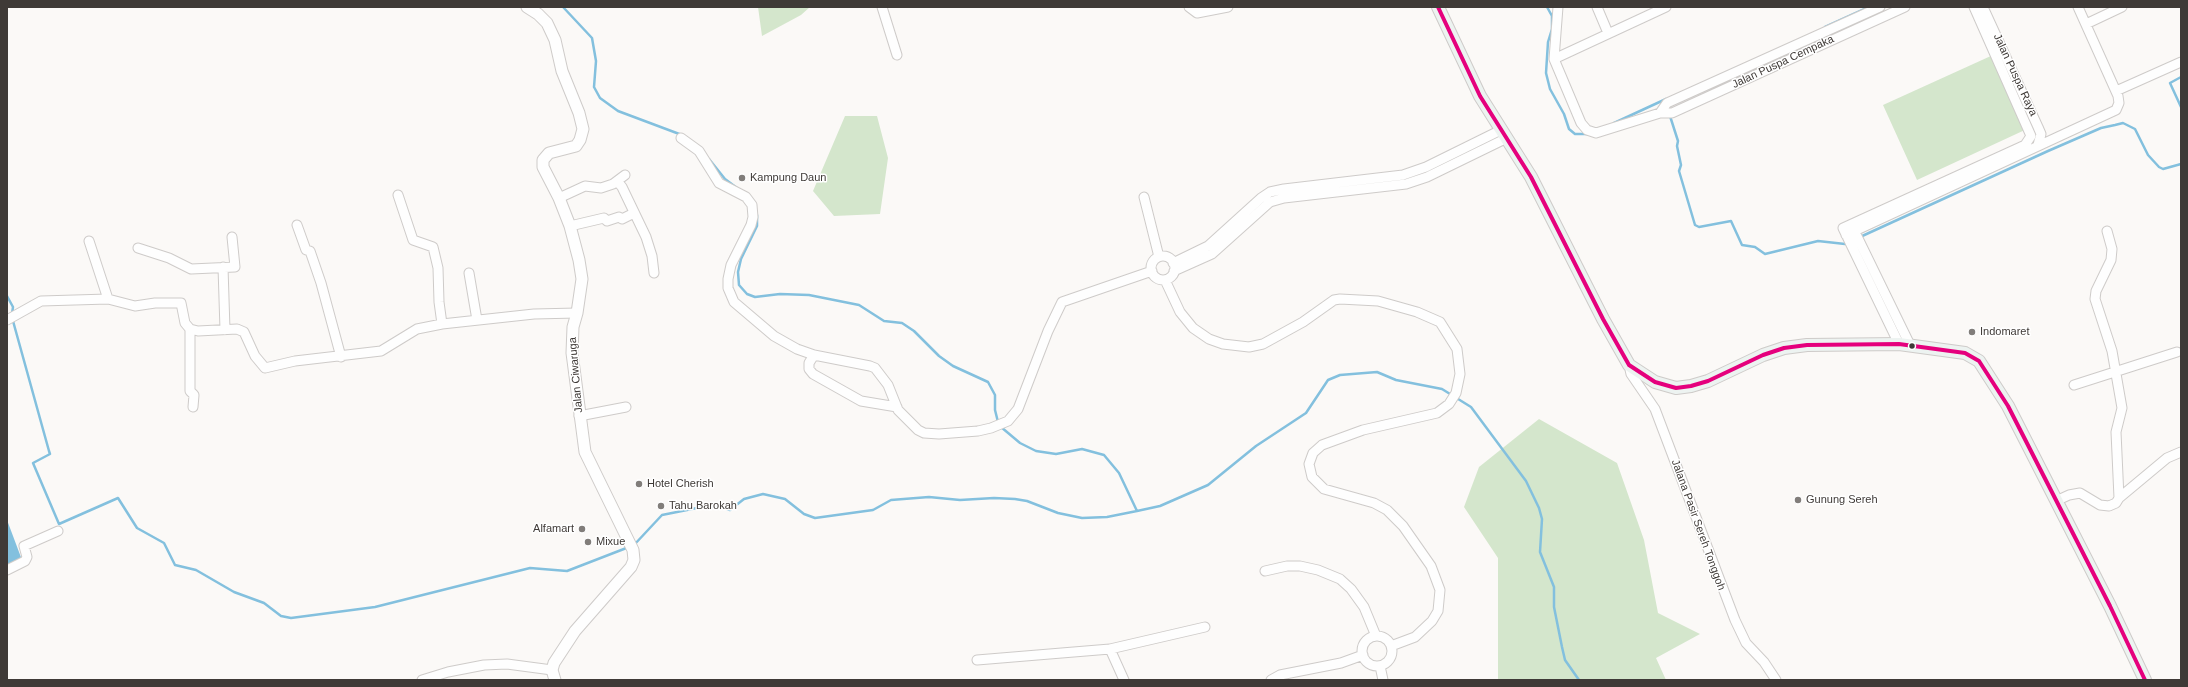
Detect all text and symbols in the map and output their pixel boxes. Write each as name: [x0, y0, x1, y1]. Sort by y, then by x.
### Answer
street label: Jalan Puspa Raya: [1990, 32, 2040, 118]
street label: Jalan Puspa Cempaka: [1730, 33, 1836, 91]
place label: Kampung Daun: [750, 171, 826, 185]
marker: Kampung Daun: [737, 173, 747, 183]
place label: Indomaret: [1980, 325, 2030, 339]
marker: Indomaret: [1967, 327, 1977, 337]
street label: Jalan Ciwaruga: [566, 337, 586, 413]
unlabelled marker: [1907, 341, 1917, 351]
street label: Jalana Pasir Sereh Tonggoh: [1668, 458, 1728, 592]
place label: Hotel Cherish: [647, 477, 714, 491]
marker: Hotel Cherish: [634, 479, 644, 489]
place label: Gunung Sereh: [1806, 493, 1878, 507]
marker: Gunung Sereh: [1793, 495, 1803, 505]
place label: Tahu Barokah: [669, 499, 737, 513]
marker: Tahu Barokah: [656, 501, 666, 511]
place label: Alfamart: [533, 522, 574, 536]
marker: Alfamart: [577, 524, 587, 534]
place label: Mixue: [596, 535, 625, 549]
marker: Mixue: [583, 537, 593, 547]

